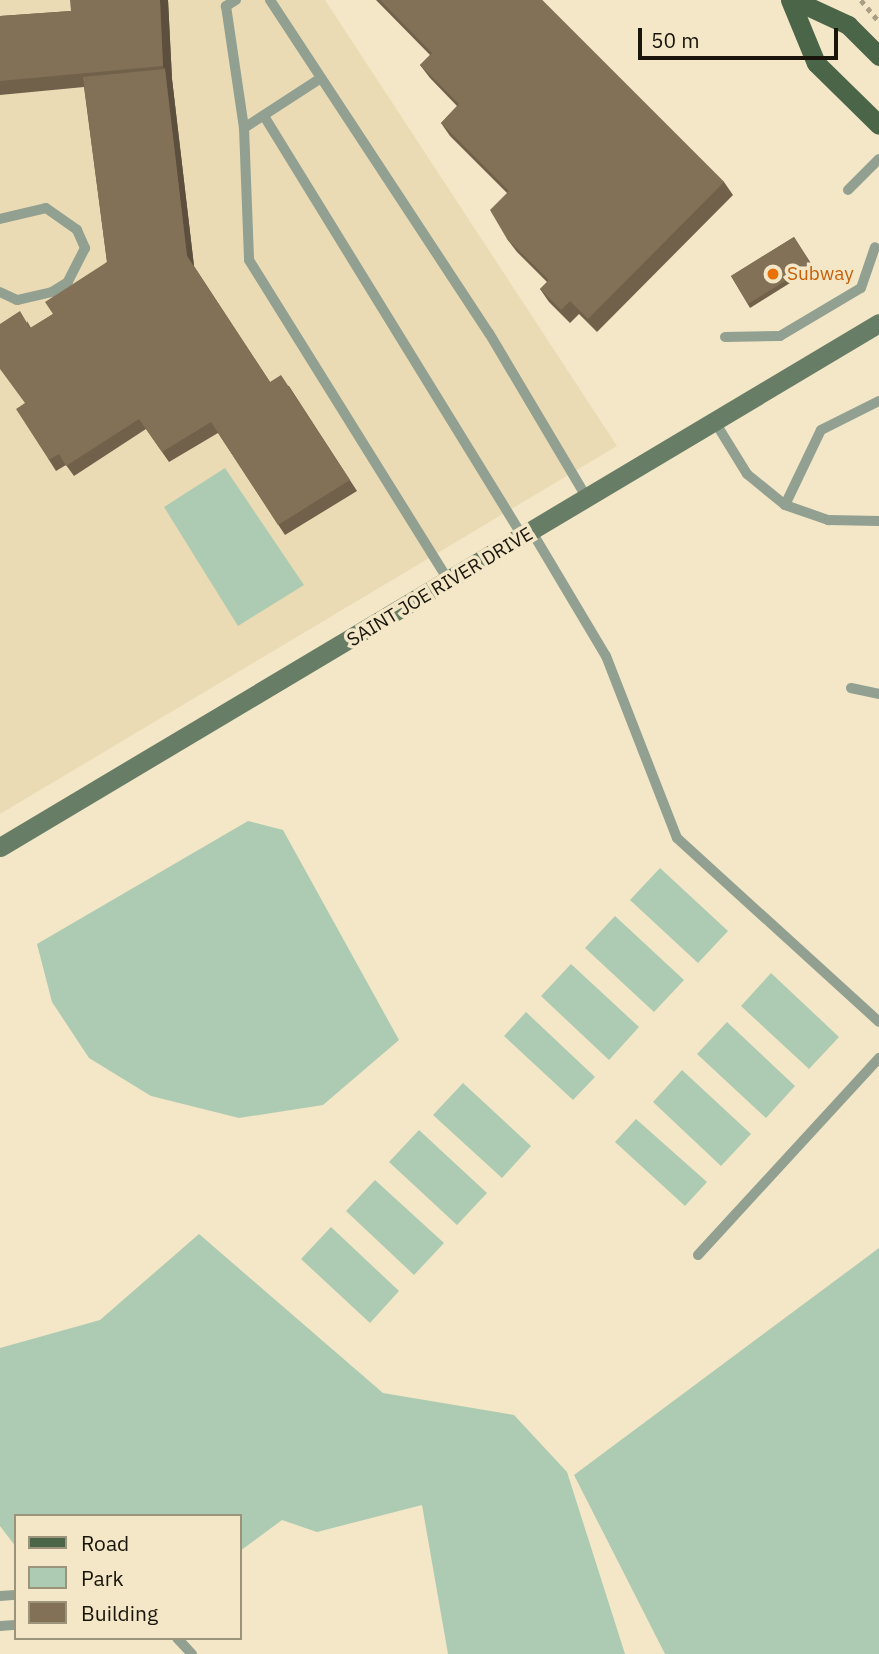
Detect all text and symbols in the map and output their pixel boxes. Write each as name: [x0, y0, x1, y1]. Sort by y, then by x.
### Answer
scale bar: [641, 14, 840, 58]
text: 50 m: [651, 26, 700, 54]
place label: Subway: [787, 263, 854, 285]
marker: Subway: [765, 266, 781, 282]
street label: SAINT JOE RIVER DRIVE: [343, 523, 537, 651]
legend: [14, 1514, 242, 1640]
text: Road: [81, 1529, 129, 1557]
text: Park: [81, 1564, 124, 1592]
text: Building: [81, 1599, 158, 1627]

